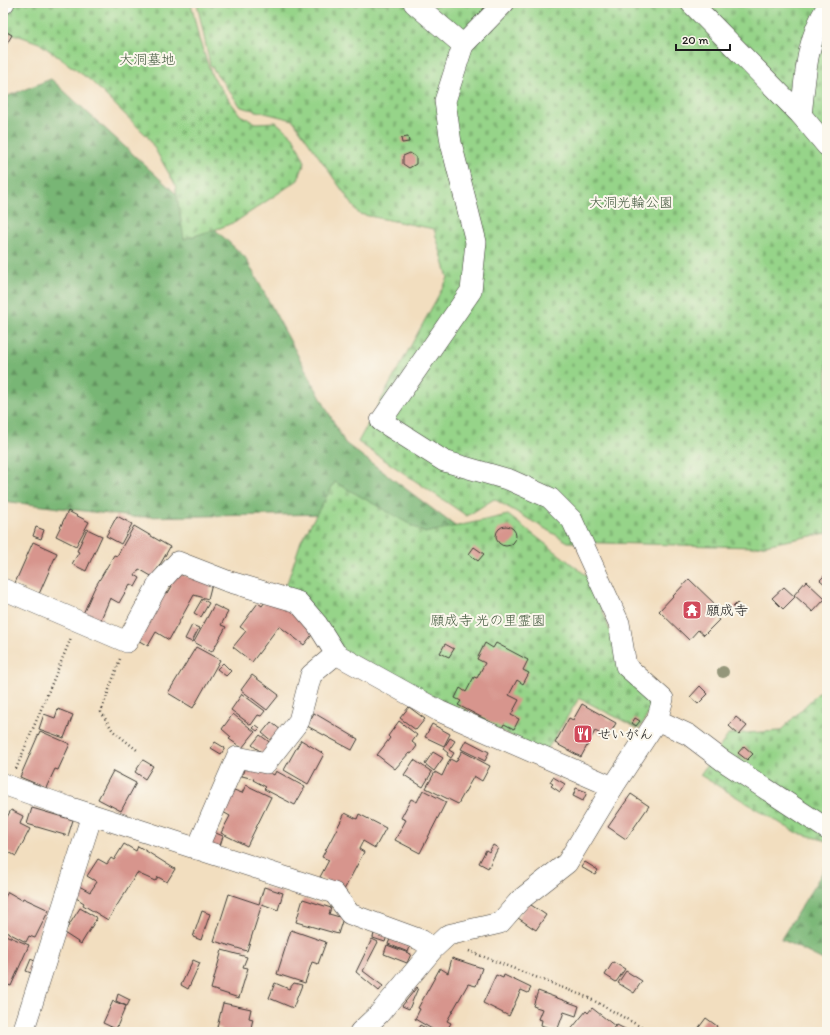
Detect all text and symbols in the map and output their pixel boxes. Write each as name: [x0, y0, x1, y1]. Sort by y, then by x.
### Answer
scale bar: [676, 26, 730, 52]
text: 20 m: [682, 33, 709, 47]
park label: 大洞墓地: [119, 51, 175, 68]
park label: 大洞光輪公園: [589, 194, 673, 211]
temple icon: 願成寺: [681, 599, 703, 621]
place label: 願成寺: [706, 602, 748, 619]
park label: 願成寺 光の里霊園: [430, 612, 546, 629]
restaurant icon: せいがん: [572, 723, 594, 745]
place label: せいがん: [597, 726, 653, 743]

